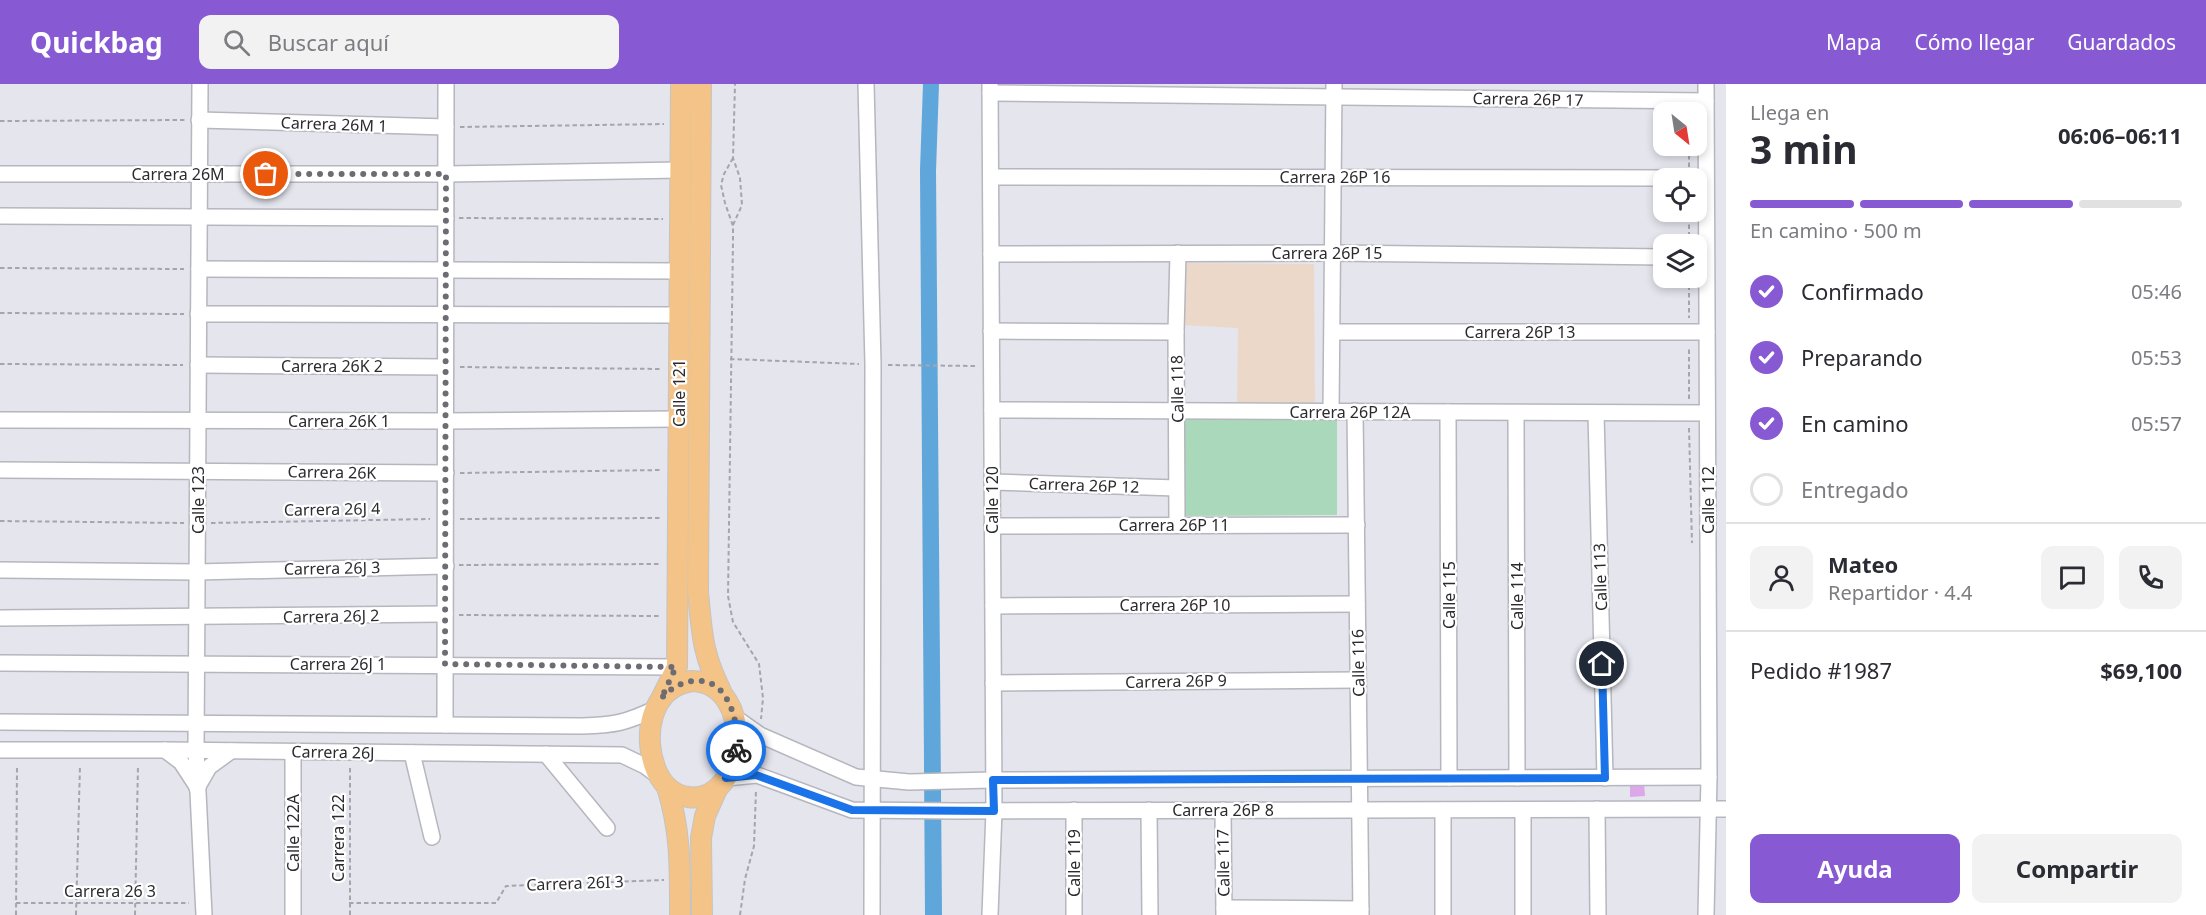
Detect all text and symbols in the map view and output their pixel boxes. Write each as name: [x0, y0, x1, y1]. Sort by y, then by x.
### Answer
search box: [199, 15, 619, 69]
text: Quickbag: [30, 23, 163, 61]
icon: search: [220, 26, 253, 59]
text: Buscar aquí: [268, 27, 389, 57]
text: Mapa: [1826, 28, 1881, 56]
text: Cómo llegar: [1914, 28, 2034, 56]
text: Guardados: [2067, 28, 2176, 56]
street label: Carrera 26P 17: [1472, 87, 1584, 111]
text: Llega en: [1750, 99, 1829, 126]
north arrow: [1653, 102, 1707, 156]
map controls: [1653, 102, 1707, 288]
street label: Carrera 26M 1: [280, 111, 388, 137]
text: 06:06–06:11: [2058, 120, 2182, 150]
text: 3 min: [1750, 122, 1857, 175]
pin: [240, 148, 291, 199]
icon: bag: [249, 157, 282, 190]
street label: Carrera 26M: [131, 163, 225, 185]
street label: Carrera 26P 16: [1280, 166, 1390, 188]
button: locate: [1653, 168, 1707, 222]
text: En camino · 500 m: [1750, 217, 1922, 244]
button: layers: [1653, 234, 1707, 288]
street label: Carrera 26P 15: [1272, 242, 1382, 264]
icon: check: [1750, 275, 1783, 308]
text: Confirmado: [1801, 276, 1924, 306]
text: 05:46: [2131, 278, 2182, 305]
street label: Carrera 26P 13: [1465, 321, 1575, 343]
icon: check: [1750, 341, 1783, 374]
text: Preparando: [1801, 342, 1923, 372]
text: 05:53: [2131, 344, 2182, 371]
street label: Carrera 26K 2: [281, 355, 383, 377]
street label: Calle 118: [1165, 355, 1189, 423]
street label: Calle 121: [668, 359, 690, 427]
street label: Carrera 26P 12A: [1289, 401, 1411, 423]
icon: check: [1750, 407, 1783, 440]
text: En camino: [1801, 408, 1909, 438]
street label: Carrera 26K 1: [288, 410, 390, 432]
text: 05:57: [2131, 410, 2182, 437]
street label: Carrera 26K: [287, 460, 377, 484]
street label: Calle 123: [187, 466, 209, 534]
street label: Calle 120: [981, 466, 1003, 534]
street label: Calle 112: [1697, 466, 1719, 534]
street label: Carrera 26P 12: [1028, 472, 1140, 498]
text: Entregado: [1801, 474, 1909, 504]
street label: Carrera 26J 4: [284, 497, 380, 521]
street label: Carrera 26P 11: [1119, 514, 1229, 536]
street label: Calle 113: [1588, 543, 1612, 611]
button: person: [1750, 546, 1813, 609]
button: chat: [2041, 546, 2104, 609]
button: phone: [2119, 546, 2182, 609]
text: Mateo: [1828, 549, 1898, 579]
street label: Carrera 26J 3: [284, 556, 380, 580]
street label: Calle 115: [1438, 561, 1460, 629]
street label: Calle 114: [1506, 562, 1528, 630]
text: Repartidor · 4.4: [1828, 579, 1973, 606]
street label: Carrera 26P 10: [1120, 594, 1230, 616]
street label: Carrera 26J 2: [283, 604, 379, 628]
street label: Calle 116: [1346, 629, 1370, 697]
pin: [1576, 638, 1627, 689]
icon: home: [1585, 647, 1618, 680]
street label: Carrera 26J 1: [290, 653, 386, 675]
text: Pedido #1987: [1750, 655, 1892, 685]
text: $69,100: [2100, 655, 2182, 685]
street label: Carrera 26P 9: [1125, 669, 1227, 693]
courier: [706, 720, 766, 780]
icon: bike: [720, 734, 753, 767]
street label: Carrera 26J: [291, 740, 375, 764]
street label: Calle 122A: [282, 793, 304, 872]
street label: Carrera 122: [327, 794, 349, 882]
street label: Carrera 26P 8: [1172, 799, 1274, 821]
street label: Calle 119: [1063, 829, 1085, 897]
street label: Calle 117: [1211, 829, 1235, 897]
button: Ayuda: [1750, 834, 1960, 903]
button: Compartir: [1972, 834, 2182, 903]
street label: Carrera 26I 3: [526, 870, 624, 896]
street label: Carrera 26 3: [64, 880, 156, 902]

